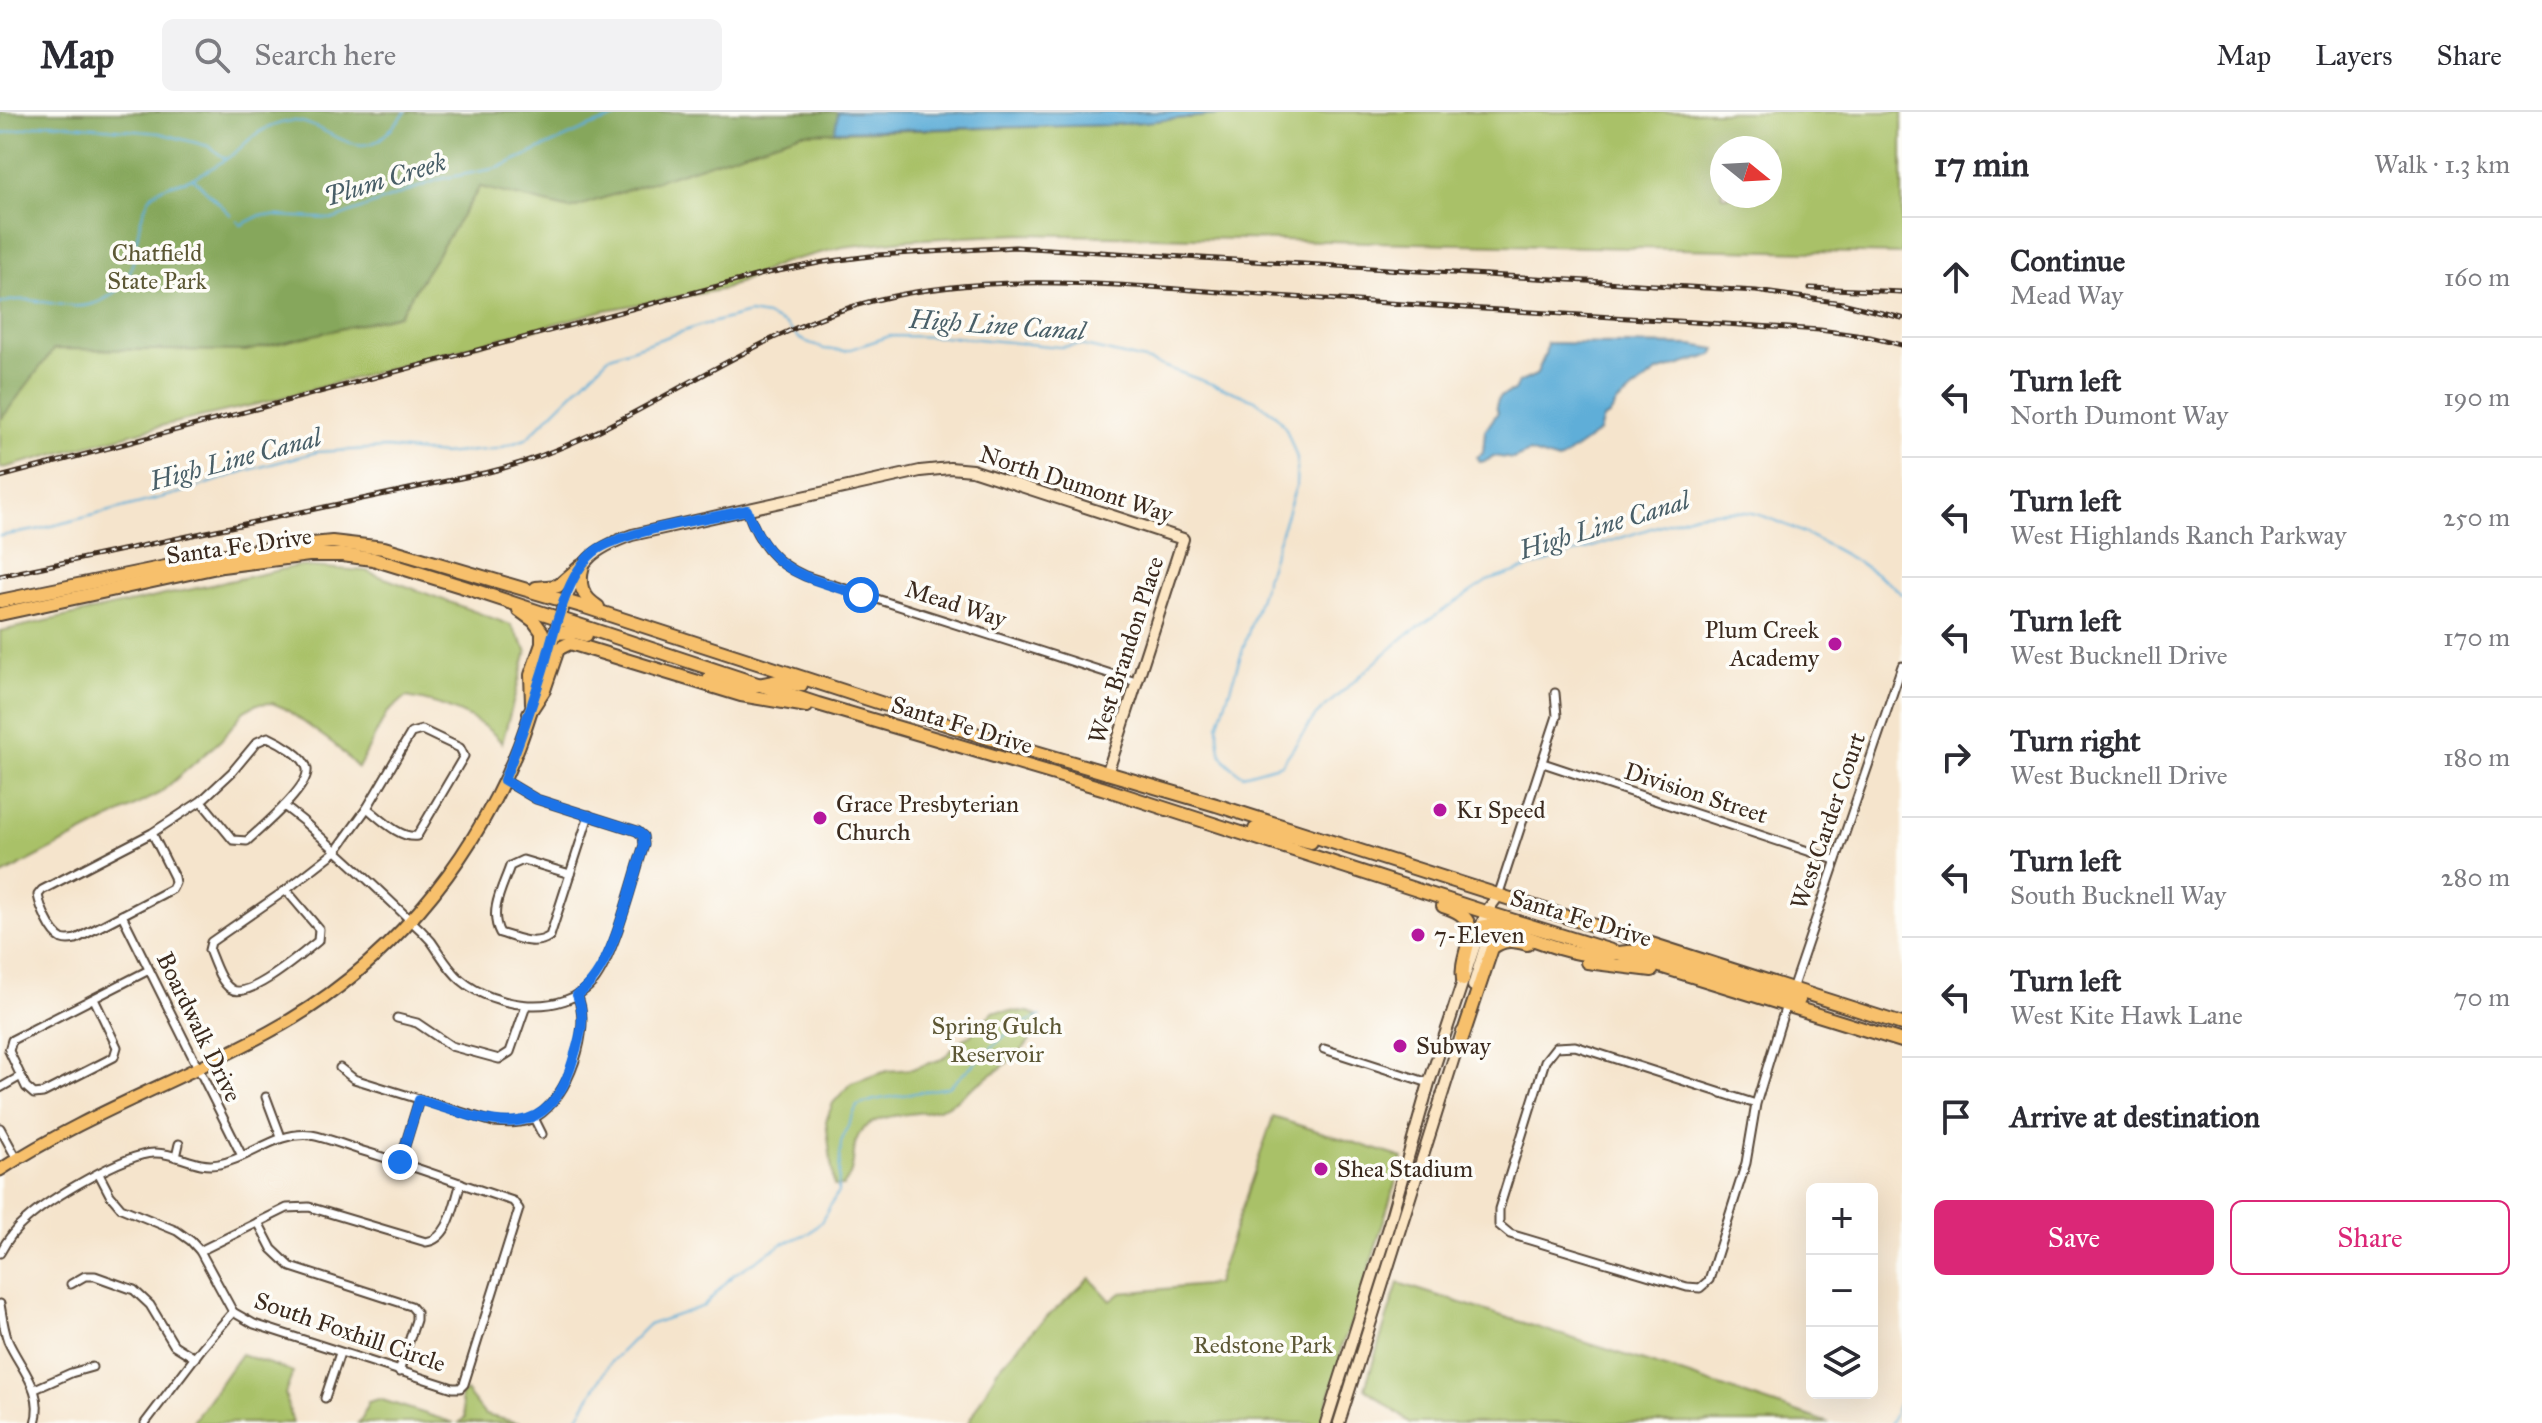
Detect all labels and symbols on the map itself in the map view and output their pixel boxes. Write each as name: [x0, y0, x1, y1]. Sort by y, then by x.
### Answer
north arrow: [1710, 136, 1782, 208]
water label: Plum Creek: [320, 145, 450, 213]
park label: Chatfield State Park: [107, 238, 208, 296]
water label: High Line Canal: [907, 303, 1088, 347]
water label: High Line Canal: [145, 420, 326, 498]
street label: North Dumont Way: [976, 439, 1177, 530]
water label: High Line Canal: [1514, 483, 1695, 566]
street label: Santa Fe Drive: [164, 521, 314, 571]
street label: West Brandon Place: [1082, 553, 1170, 747]
street label: Mead Way: [902, 574, 1011, 635]
route start: [843, 577, 879, 613]
place label: Plum Creek Academy: [1705, 615, 1820, 673]
marker: Plum Creek Academy: [1826, 635, 1844, 653]
street label: Santa Fe Drive: [888, 689, 1036, 761]
street label: West Carder Court: [1784, 728, 1872, 913]
street label: Division Street: [1621, 756, 1772, 830]
place label: Grace Presbyterian Church: [836, 789, 1019, 847]
place label: K1 Speed: [1456, 795, 1546, 825]
marker: K1 Speed: [1431, 801, 1449, 819]
marker: Grace Presbyterian Church: [811, 809, 829, 827]
street label: Santa Fe Drive: [1507, 882, 1655, 954]
place label: 7-Eleven: [1434, 920, 1524, 950]
marker: 7-Eleven: [1409, 926, 1427, 944]
street label: Boardwalk Drive: [150, 947, 248, 1107]
park label: Spring Gulch Reservoir: [932, 1011, 1062, 1069]
place label: Subway: [1416, 1031, 1492, 1061]
marker: Subway: [1391, 1037, 1409, 1055]
route end: [382, 1144, 418, 1180]
place label: Shea Stadium: [1337, 1154, 1473, 1184]
marker: Shea Stadium: [1312, 1160, 1330, 1178]
street label: South Foxhill Circle: [250, 1285, 450, 1379]
park label: Redstone Park: [1193, 1330, 1334, 1360]

